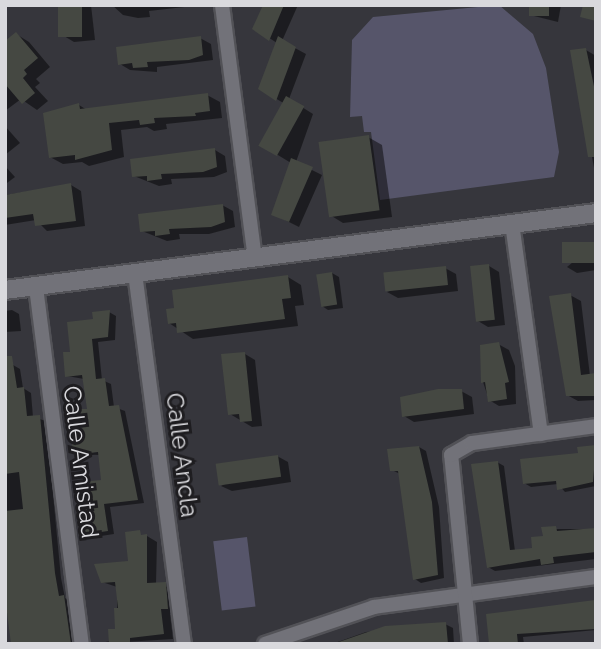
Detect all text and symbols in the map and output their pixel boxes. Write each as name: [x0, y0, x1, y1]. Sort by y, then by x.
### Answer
street label: Calle Amistad: [57, 384, 105, 540]
street label: Calle Ancla: [160, 391, 204, 519]

